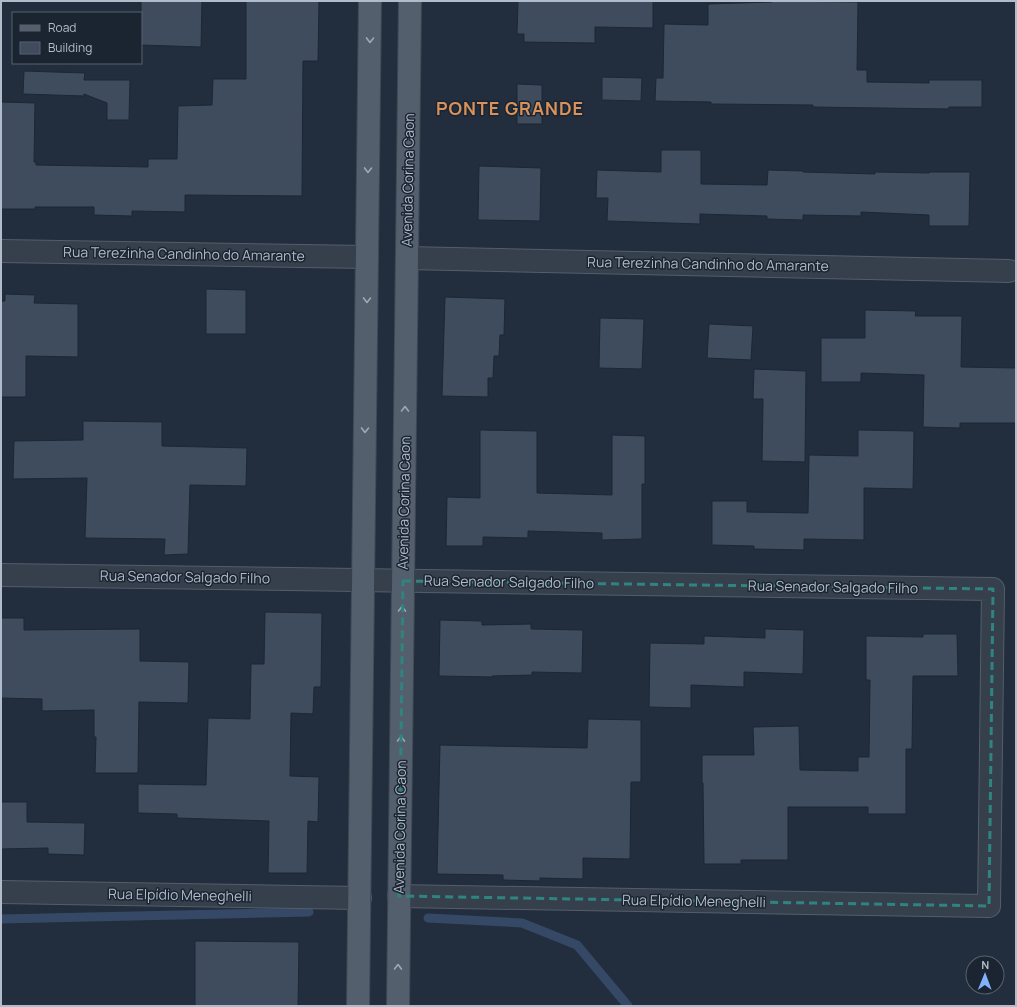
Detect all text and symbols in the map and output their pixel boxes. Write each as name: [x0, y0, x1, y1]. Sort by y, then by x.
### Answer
legend: [12, 12, 142, 64]
text: Road: [48, 19, 76, 36]
one-way arrow: [366, 37, 374, 43]
text: Building: [48, 39, 92, 56]
district label: PONTE GRANDE: [436, 96, 584, 120]
street label: Avenida Corina Caon: [397, 113, 418, 247]
one-way arrow: [364, 167, 372, 173]
street label: Rua Terezinha Candinho do Amarante: [63, 242, 305, 265]
street label: Rua Terezinha Candinho do Amarante: [587, 252, 829, 275]
one-way arrow: [362, 297, 371, 303]
one-way arrow: [401, 406, 409, 412]
one-way arrow: [361, 427, 369, 433]
street label: Avenida Corina Caon: [393, 436, 414, 570]
street label: Rua Senador Salgado Filho: [100, 566, 270, 587]
street label: Rua Senador Salgado Filho: [424, 571, 594, 592]
street label: Rua Senador Salgado Filho: [748, 576, 918, 597]
one-way arrow: [398, 606, 406, 612]
one-way arrow: [397, 736, 405, 742]
street label: Avenida Corina Caon: [389, 760, 410, 894]
street label: Rua Elpídio Meneghelli: [108, 884, 252, 905]
street label: Rua Elpídio Meneghelli: [622, 890, 766, 911]
north arrow: [965, 955, 1005, 995]
text: N: [981, 957, 989, 972]
one-way arrow: [394, 964, 402, 970]

